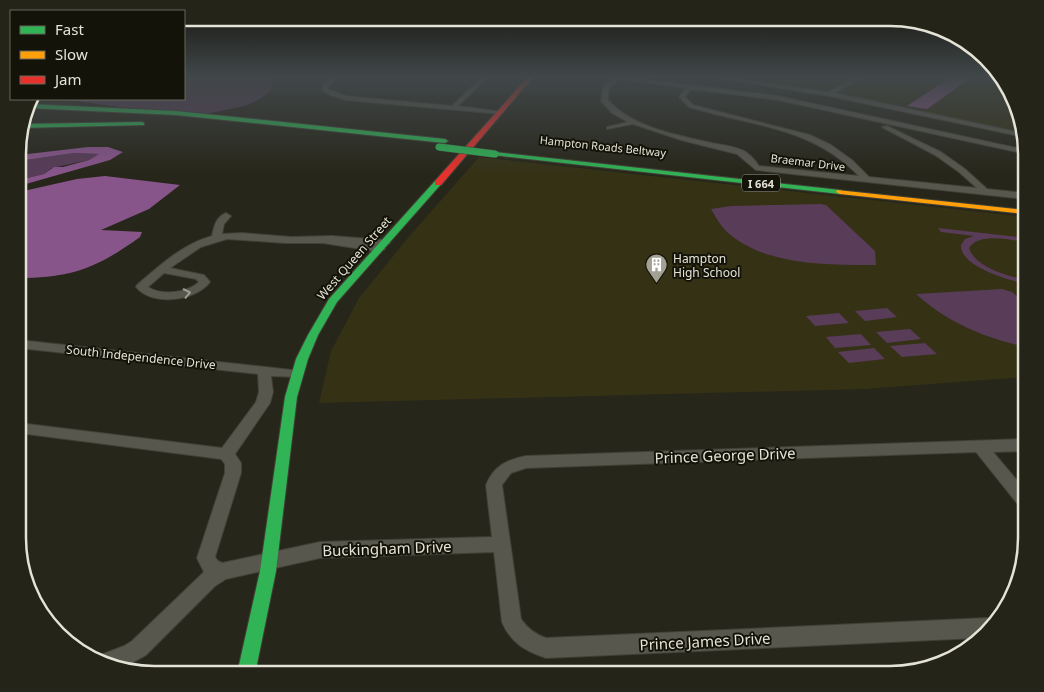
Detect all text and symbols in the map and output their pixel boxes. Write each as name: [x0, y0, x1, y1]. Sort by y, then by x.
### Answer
legend: [10, 10, 185, 100]
text: Fast: [55, 19, 84, 39]
text: Slow: [55, 44, 88, 64]
text: Jam: [53, 69, 82, 89]
street label: Hampton Roads Beltway: [539, 132, 667, 160]
street label: Braemar Drive: [770, 150, 846, 174]
road number: I 664: [742, 174, 780, 192]
street label: West Queen Street: [313, 212, 395, 303]
place label: Hampton High School: [673, 250, 740, 281]
building icon: Hampton High School: [645, 253, 669, 284]
one-way arrow: [183, 288, 192, 298]
street label: South Independence Drive: [65, 341, 217, 373]
street label: Prince George Drive: [654, 443, 796, 467]
street label: Buckingham Drive: [322, 536, 452, 560]
street label: Prince James Drive: [639, 628, 771, 654]

